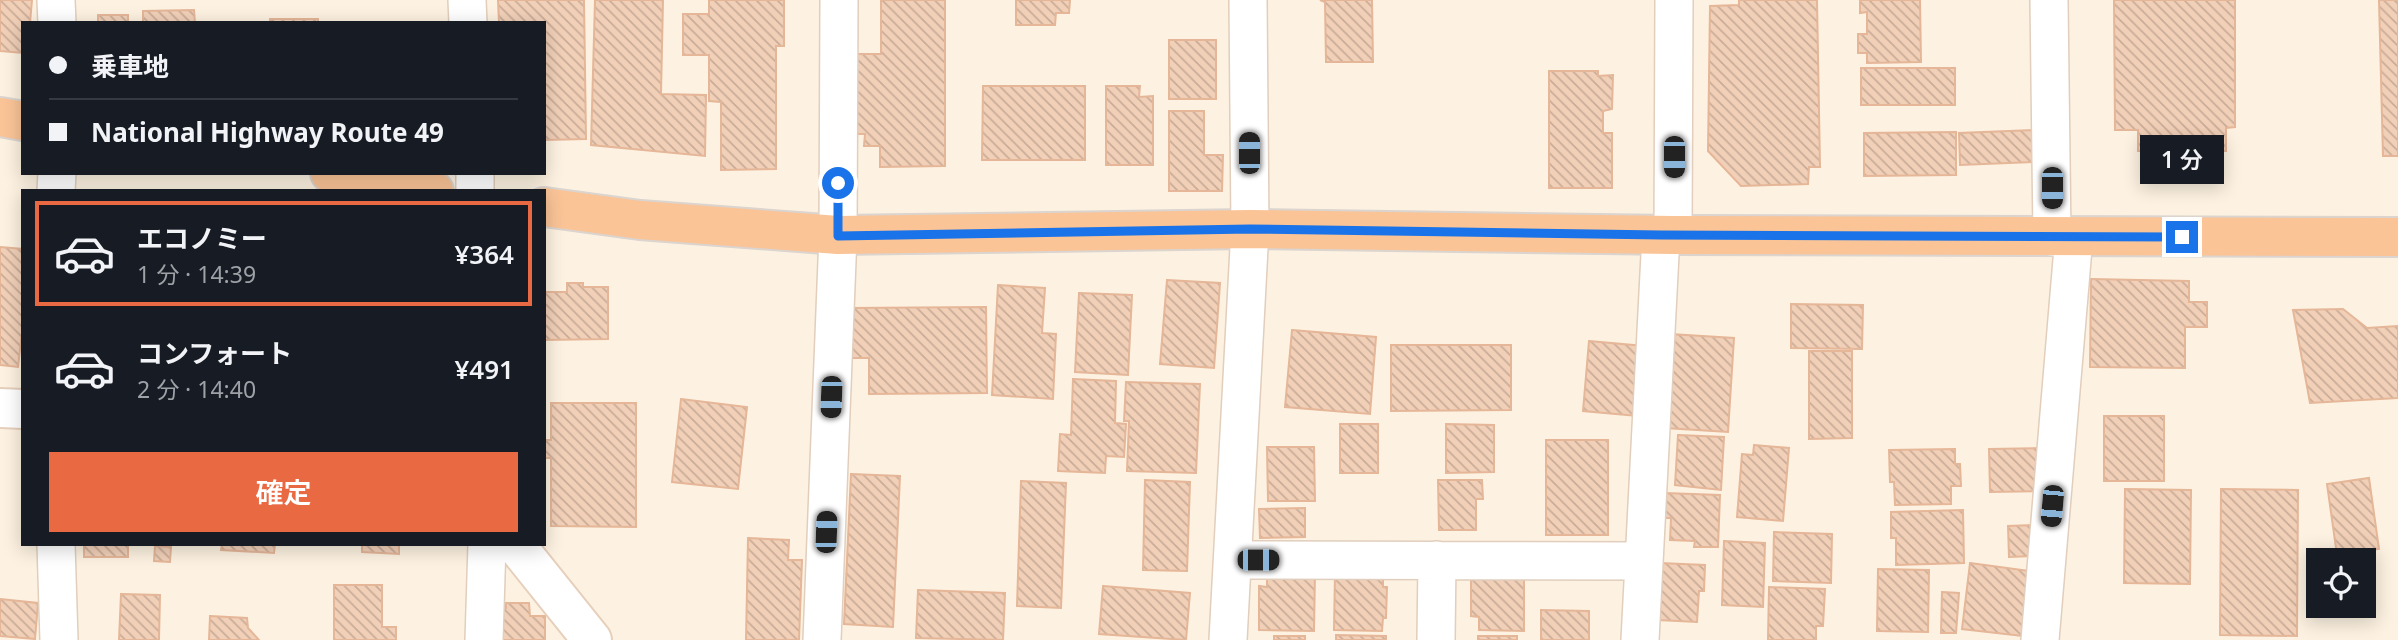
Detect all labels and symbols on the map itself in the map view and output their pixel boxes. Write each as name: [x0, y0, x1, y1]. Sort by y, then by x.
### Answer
car: [1239, 132, 1260, 174]
callout: 1 分: [2140, 135, 2224, 184]
car: [1664, 136, 1685, 178]
route start: [822, 167, 854, 199]
car: [2042, 167, 2063, 209]
route end: [2166, 221, 2198, 253]
car: [820, 376, 843, 418]
car: [2040, 484, 2065, 528]
car: [815, 511, 838, 553]
car: [1238, 550, 1280, 571]

